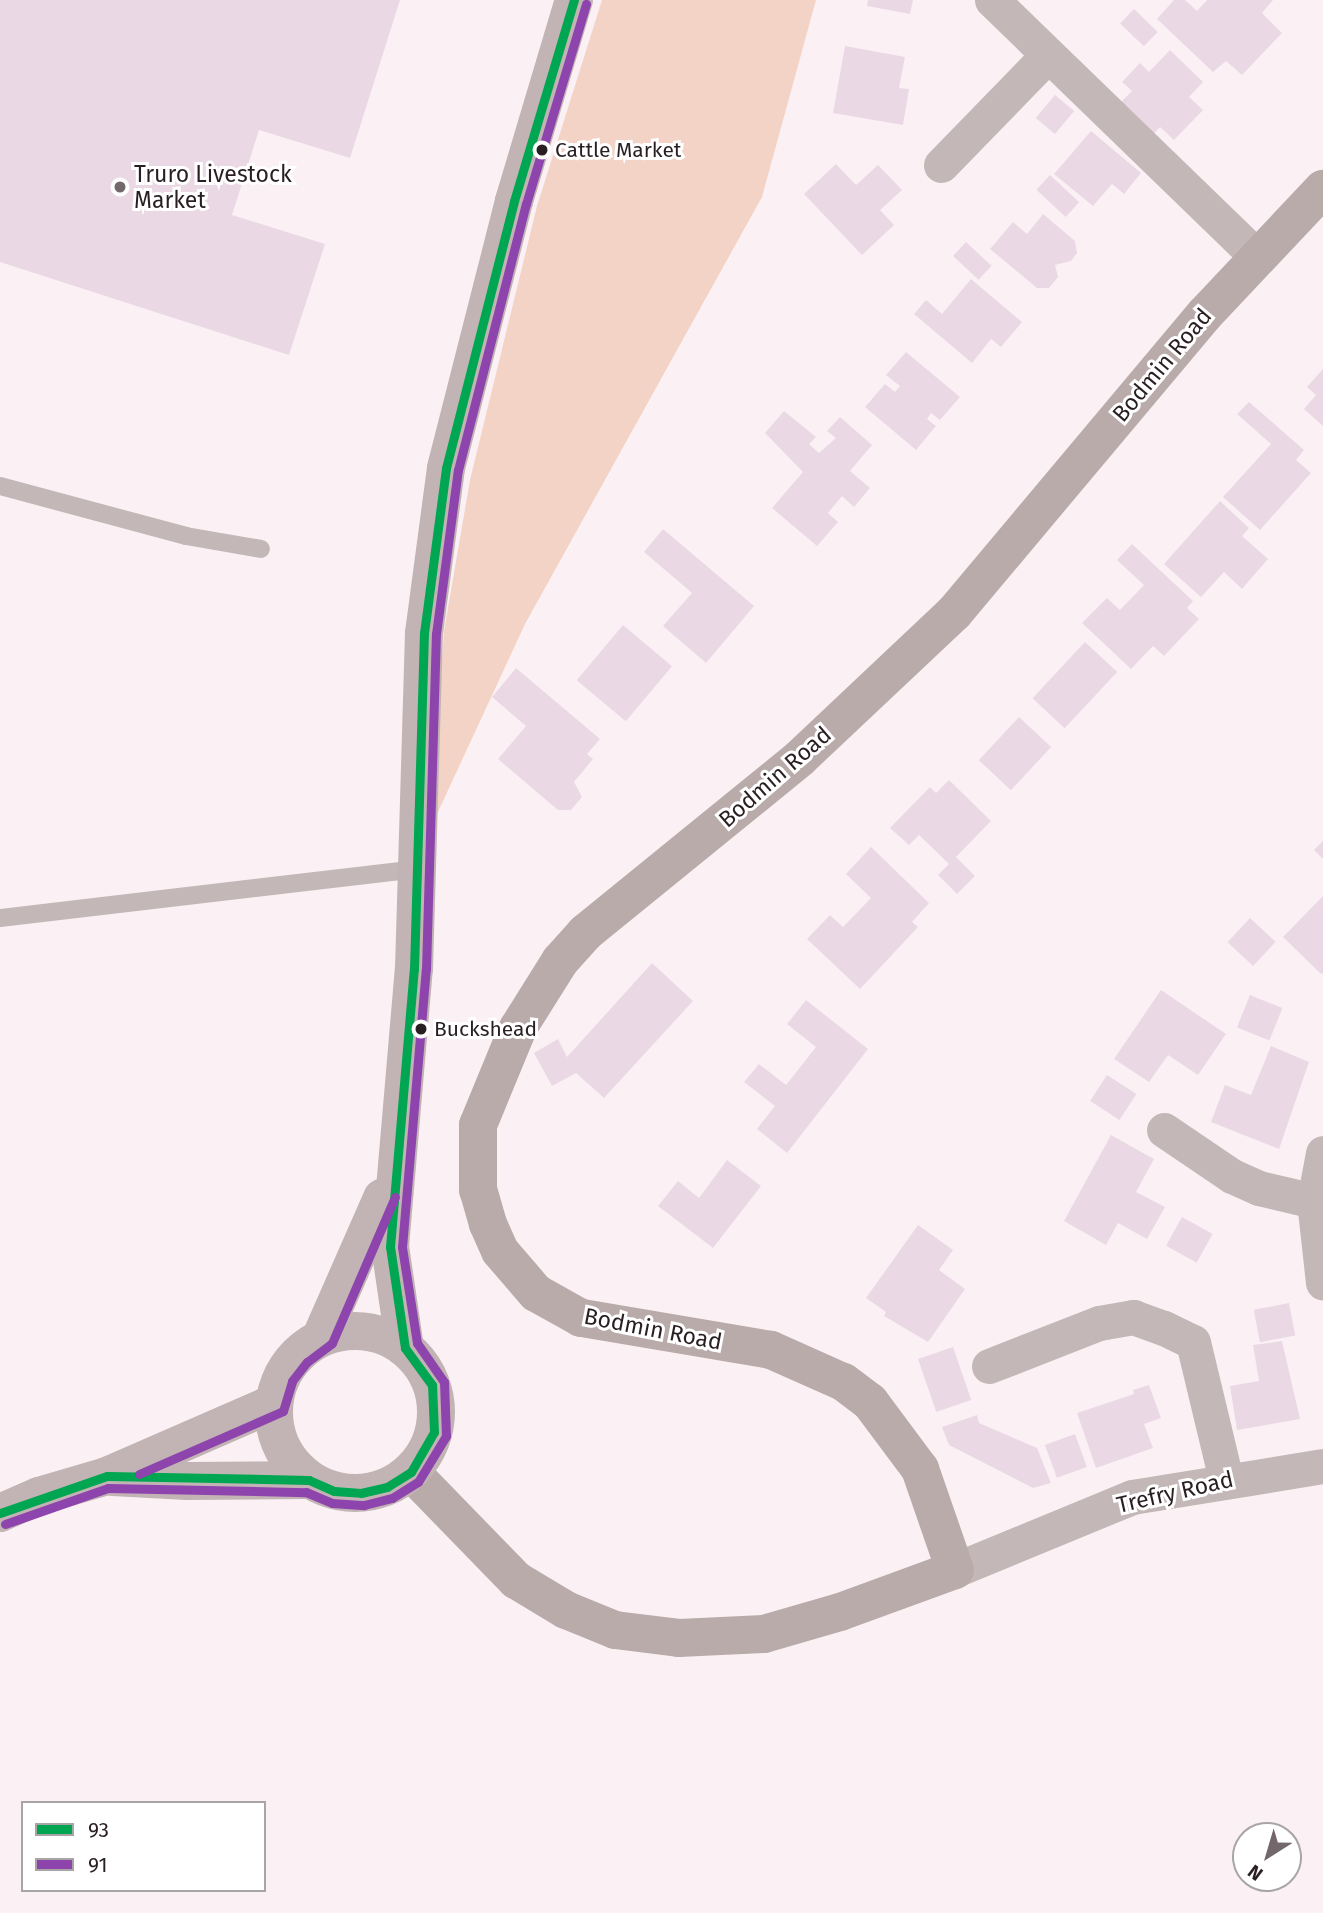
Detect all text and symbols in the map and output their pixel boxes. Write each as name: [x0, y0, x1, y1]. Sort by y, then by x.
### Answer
place label: Cattle Market: [555, 137, 681, 163]
marker: Cattle Market: [535, 143, 549, 157]
place label: Truro Livestock Market: [134, 160, 292, 214]
marker: Truro Livestock Market: [112, 179, 128, 195]
street label: Bodmin Road: [1106, 303, 1218, 427]
street label: Bodmin Road: [713, 721, 837, 833]
place label: Buckshead: [434, 1016, 537, 1042]
marker: Buckshead: [414, 1022, 428, 1036]
street label: Bodmin Road: [582, 1302, 724, 1356]
street label: Trefry Road: [1114, 1465, 1236, 1519]
legend: [21, 1801, 266, 1892]
text: 93: [88, 1817, 109, 1843]
north arrow: [1232, 1822, 1302, 1892]
text: 91: [88, 1852, 108, 1878]
text: N: [1243, 1860, 1267, 1886]

